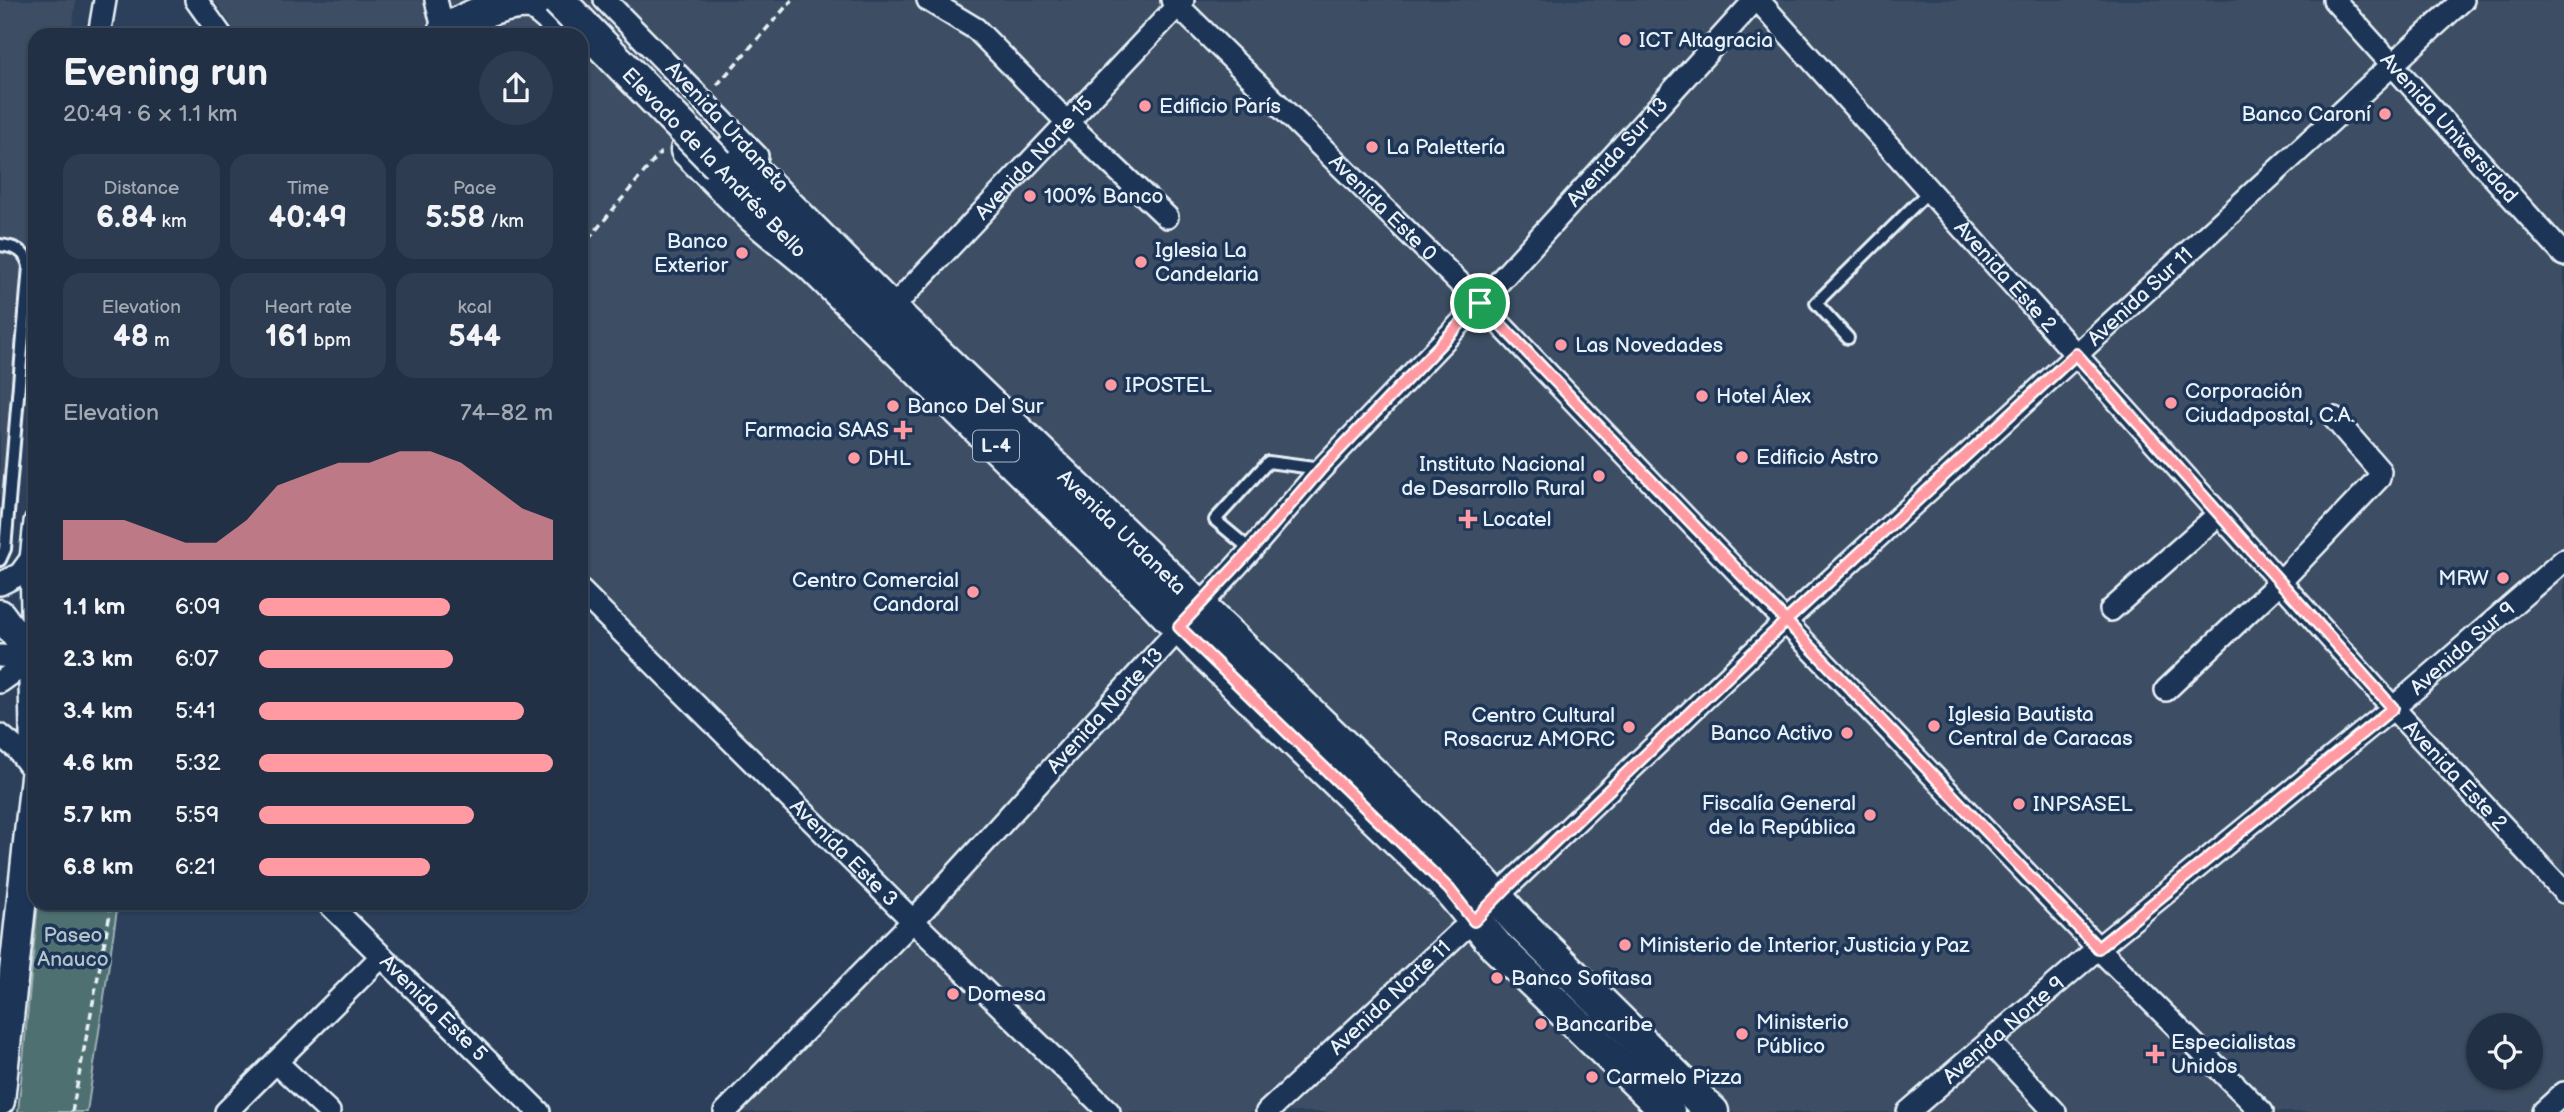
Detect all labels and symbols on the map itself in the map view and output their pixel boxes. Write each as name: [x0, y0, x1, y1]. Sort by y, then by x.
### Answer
place label: ICT Altagracia: [1639, 28, 1773, 53]
marker: ICT Altagracia: [1617, 32, 1633, 48]
street label: Avenida Universidad: [2375, 47, 2523, 208]
street label: Avenida Urdaneta: [660, 57, 794, 197]
street label: Elevado de la Andrés Bello: [616, 63, 812, 263]
street label: Avenida Norte 15: [970, 91, 1098, 225]
street label: Avenida Sur 13: [1561, 92, 1673, 212]
place label: Edificio París: [1159, 94, 1281, 119]
marker: Edificio París: [1137, 98, 1153, 114]
place label: Banco Caroní: [2241, 102, 2372, 127]
marker: Banco Caroní: [2377, 106, 2393, 122]
place label: La Palettería: [1386, 135, 1505, 160]
marker: La Palettería: [1364, 139, 1380, 155]
street label: Avenida Este 0: [1324, 149, 1442, 266]
place label: 100% Banco: [1044, 184, 1164, 209]
marker: 100% Banco: [1022, 188, 1038, 204]
street label: Avenida Este 2: [1949, 215, 2063, 338]
place label: Banco Exterior: [654, 229, 728, 278]
place label: Iglesia La Candelaria: [1155, 238, 1259, 287]
street label: Avenida Sur 11: [2082, 242, 2198, 351]
marker: Banco Exterior: [734, 245, 750, 261]
marker: Iglesia La Candelaria: [1133, 254, 1149, 270]
pin: [1450, 273, 1510, 333]
place label: Las Novedades: [1575, 333, 1723, 358]
marker: Las Novedades: [1553, 337, 1569, 353]
place label: IPOSTEL: [1125, 373, 1212, 398]
marker: IPOSTEL: [1103, 377, 1119, 393]
place label: Corporación Ciudadpostal, C.A.: [2185, 379, 2355, 428]
place label: Hotel Álex: [1716, 384, 1811, 409]
marker: Hotel Álex: [1694, 388, 1710, 404]
place label: Banco Del Sur: [907, 394, 1044, 419]
marker: Corporación Ciudadpostal, C.A.: [2163, 395, 2179, 411]
marker: Banco Del Sur: [885, 398, 901, 414]
place label: Farmacia SAAS: [744, 418, 889, 443]
marker: Farmacia SAAS: [895, 422, 911, 438]
road number: L-4: [973, 430, 1019, 462]
place label: Edificio Astro: [1756, 445, 1879, 470]
place label: DHL: [868, 446, 911, 471]
marker: Edificio Astro: [1734, 449, 1750, 465]
marker: DHL: [846, 450, 862, 466]
place label: Instituto Nacional de Desarrollo Rural: [1401, 452, 1585, 501]
street label: Avenida Urdaneta: [1052, 464, 1192, 600]
marker: Instituto Nacional de Desarrollo Rural: [1591, 468, 1607, 484]
place label: Locatel: [1482, 507, 1551, 532]
marker: Locatel: [1460, 511, 1476, 527]
place label: MRW: [2438, 566, 2489, 591]
place label: Centro Comercial Candoral: [792, 568, 959, 617]
marker: MRW: [2495, 570, 2511, 586]
marker: Centro Comercial Candoral: [965, 584, 981, 600]
street label: Avenida Sur 9: [2405, 596, 2520, 700]
street label: Avenida Norte 13: [1041, 642, 1169, 778]
place label: Iglesia Bautista Central de Caracas: [1948, 702, 2133, 751]
place label: Centro Cultural Rosacruz AMORC: [1443, 703, 1615, 752]
street label: Avenida Este 2: [2398, 715, 2513, 836]
marker: Iglesia Bautista Central de Caracas: [1926, 718, 1942, 734]
marker: Centro Cultural Rosacruz AMORC: [1621, 719, 1637, 735]
place label: Banco Activo: [1710, 721, 1833, 746]
marker: Banco Activo: [1839, 725, 1855, 741]
place label: Fiscalía General de la República: [1702, 791, 1856, 840]
place label: INPSASEL: [2033, 792, 2133, 817]
street label: Avenida Este 3: [785, 794, 903, 912]
marker: INPSASEL: [2011, 796, 2027, 812]
marker: Fiscalía General de la República: [1862, 807, 1878, 823]
park label: Paseo Anauco: [37, 923, 109, 972]
place label: Ministerio de Interior, Justicia y Paz: [1639, 933, 1970, 958]
street label: Avenida Norte 11: [1324, 935, 1456, 1060]
marker: Ministerio de Interior, Justicia y Paz: [1617, 937, 1633, 953]
street label: Avenida Este 5: [375, 949, 493, 1066]
place label: Banco Sofitasa: [1511, 966, 1652, 991]
marker: Banco Sofitasa: [1489, 970, 1505, 986]
street label: Avenida Norte 9: [1937, 970, 2069, 1089]
place label: Domesa: [967, 982, 1046, 1007]
marker: Domesa: [945, 986, 961, 1002]
place label: Ministerio Público: [1756, 1010, 1849, 1059]
place label: Bancaribe: [1555, 1012, 1653, 1037]
marker: Bancaribe: [1533, 1016, 1549, 1032]
marker: Ministerio Público: [1734, 1026, 1750, 1042]
place label: Especialistas Unidos: [2171, 1030, 2296, 1079]
marker: Especialistas Unidos: [2145, 1044, 2165, 1064]
place label: Carmelo Pizza: [1606, 1065, 1742, 1090]
marker: Carmelo Pizza: [1584, 1069, 1600, 1085]

